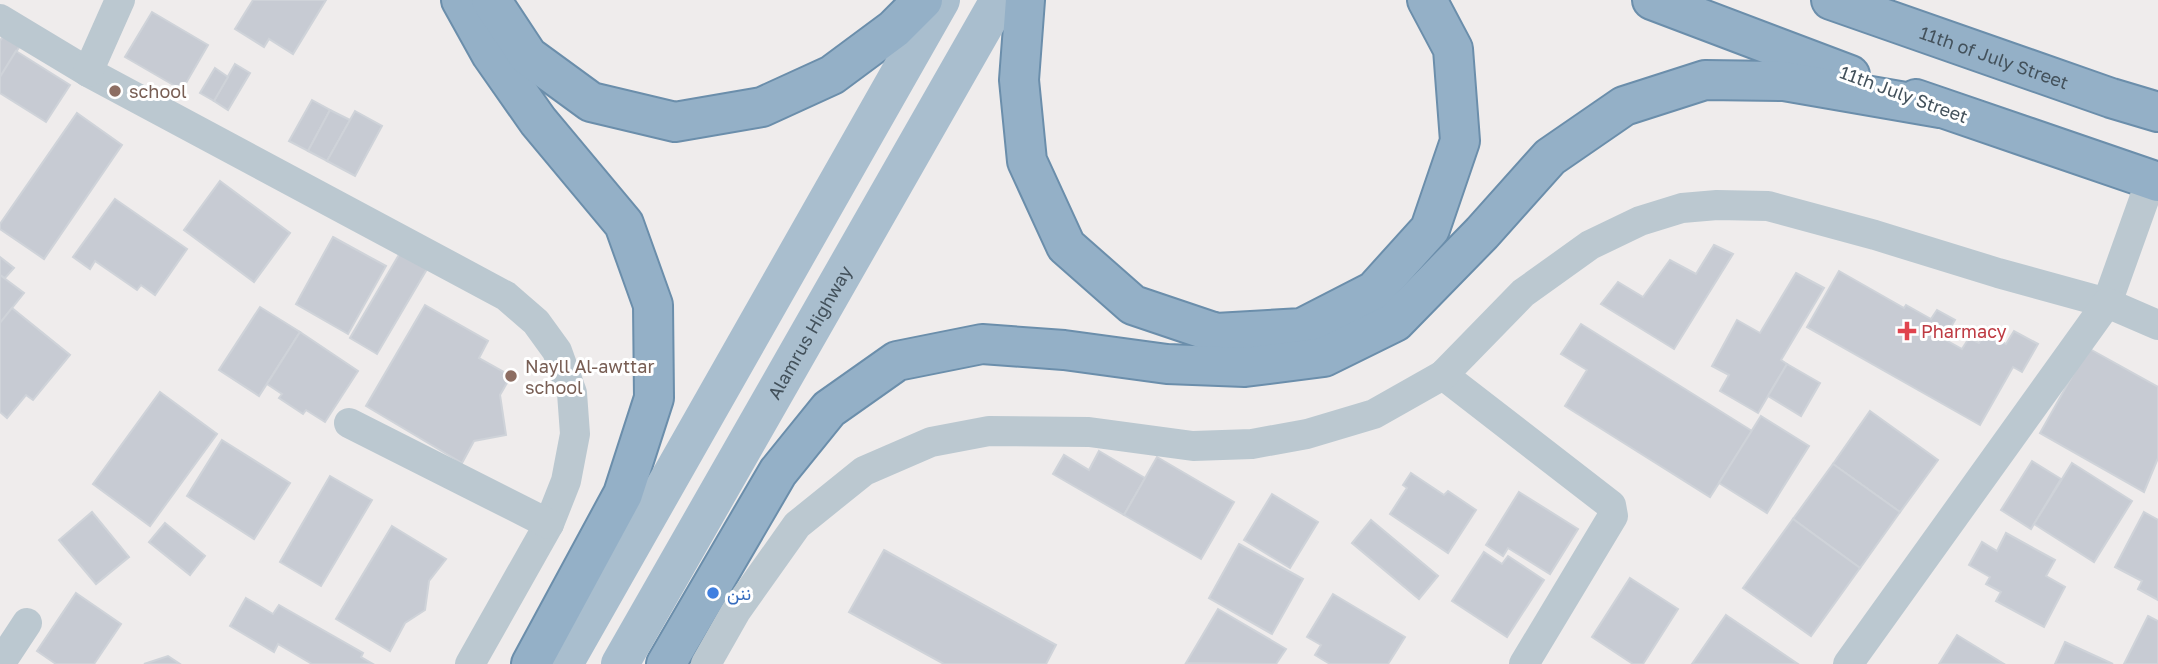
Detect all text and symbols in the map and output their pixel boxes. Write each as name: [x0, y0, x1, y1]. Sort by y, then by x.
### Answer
street label: 11th of July Street: [1917, 21, 2072, 93]
street label: 11th July Street: [1837, 61, 1971, 127]
place label: school: [129, 80, 187, 102]
marker: school: [107, 83, 123, 99]
street label: Alamrus Highway: [763, 262, 856, 403]
place label: Pharmacy: [1921, 320, 2007, 342]
marker: Pharmacy: [1899, 323, 1915, 339]
place label: Nayll Al-awttar school: [525, 355, 655, 398]
marker: Nayll Al-awttar school: [503, 368, 519, 384]
place label: ننن: [727, 582, 751, 605]
marker: ننن: [705, 585, 721, 601]

